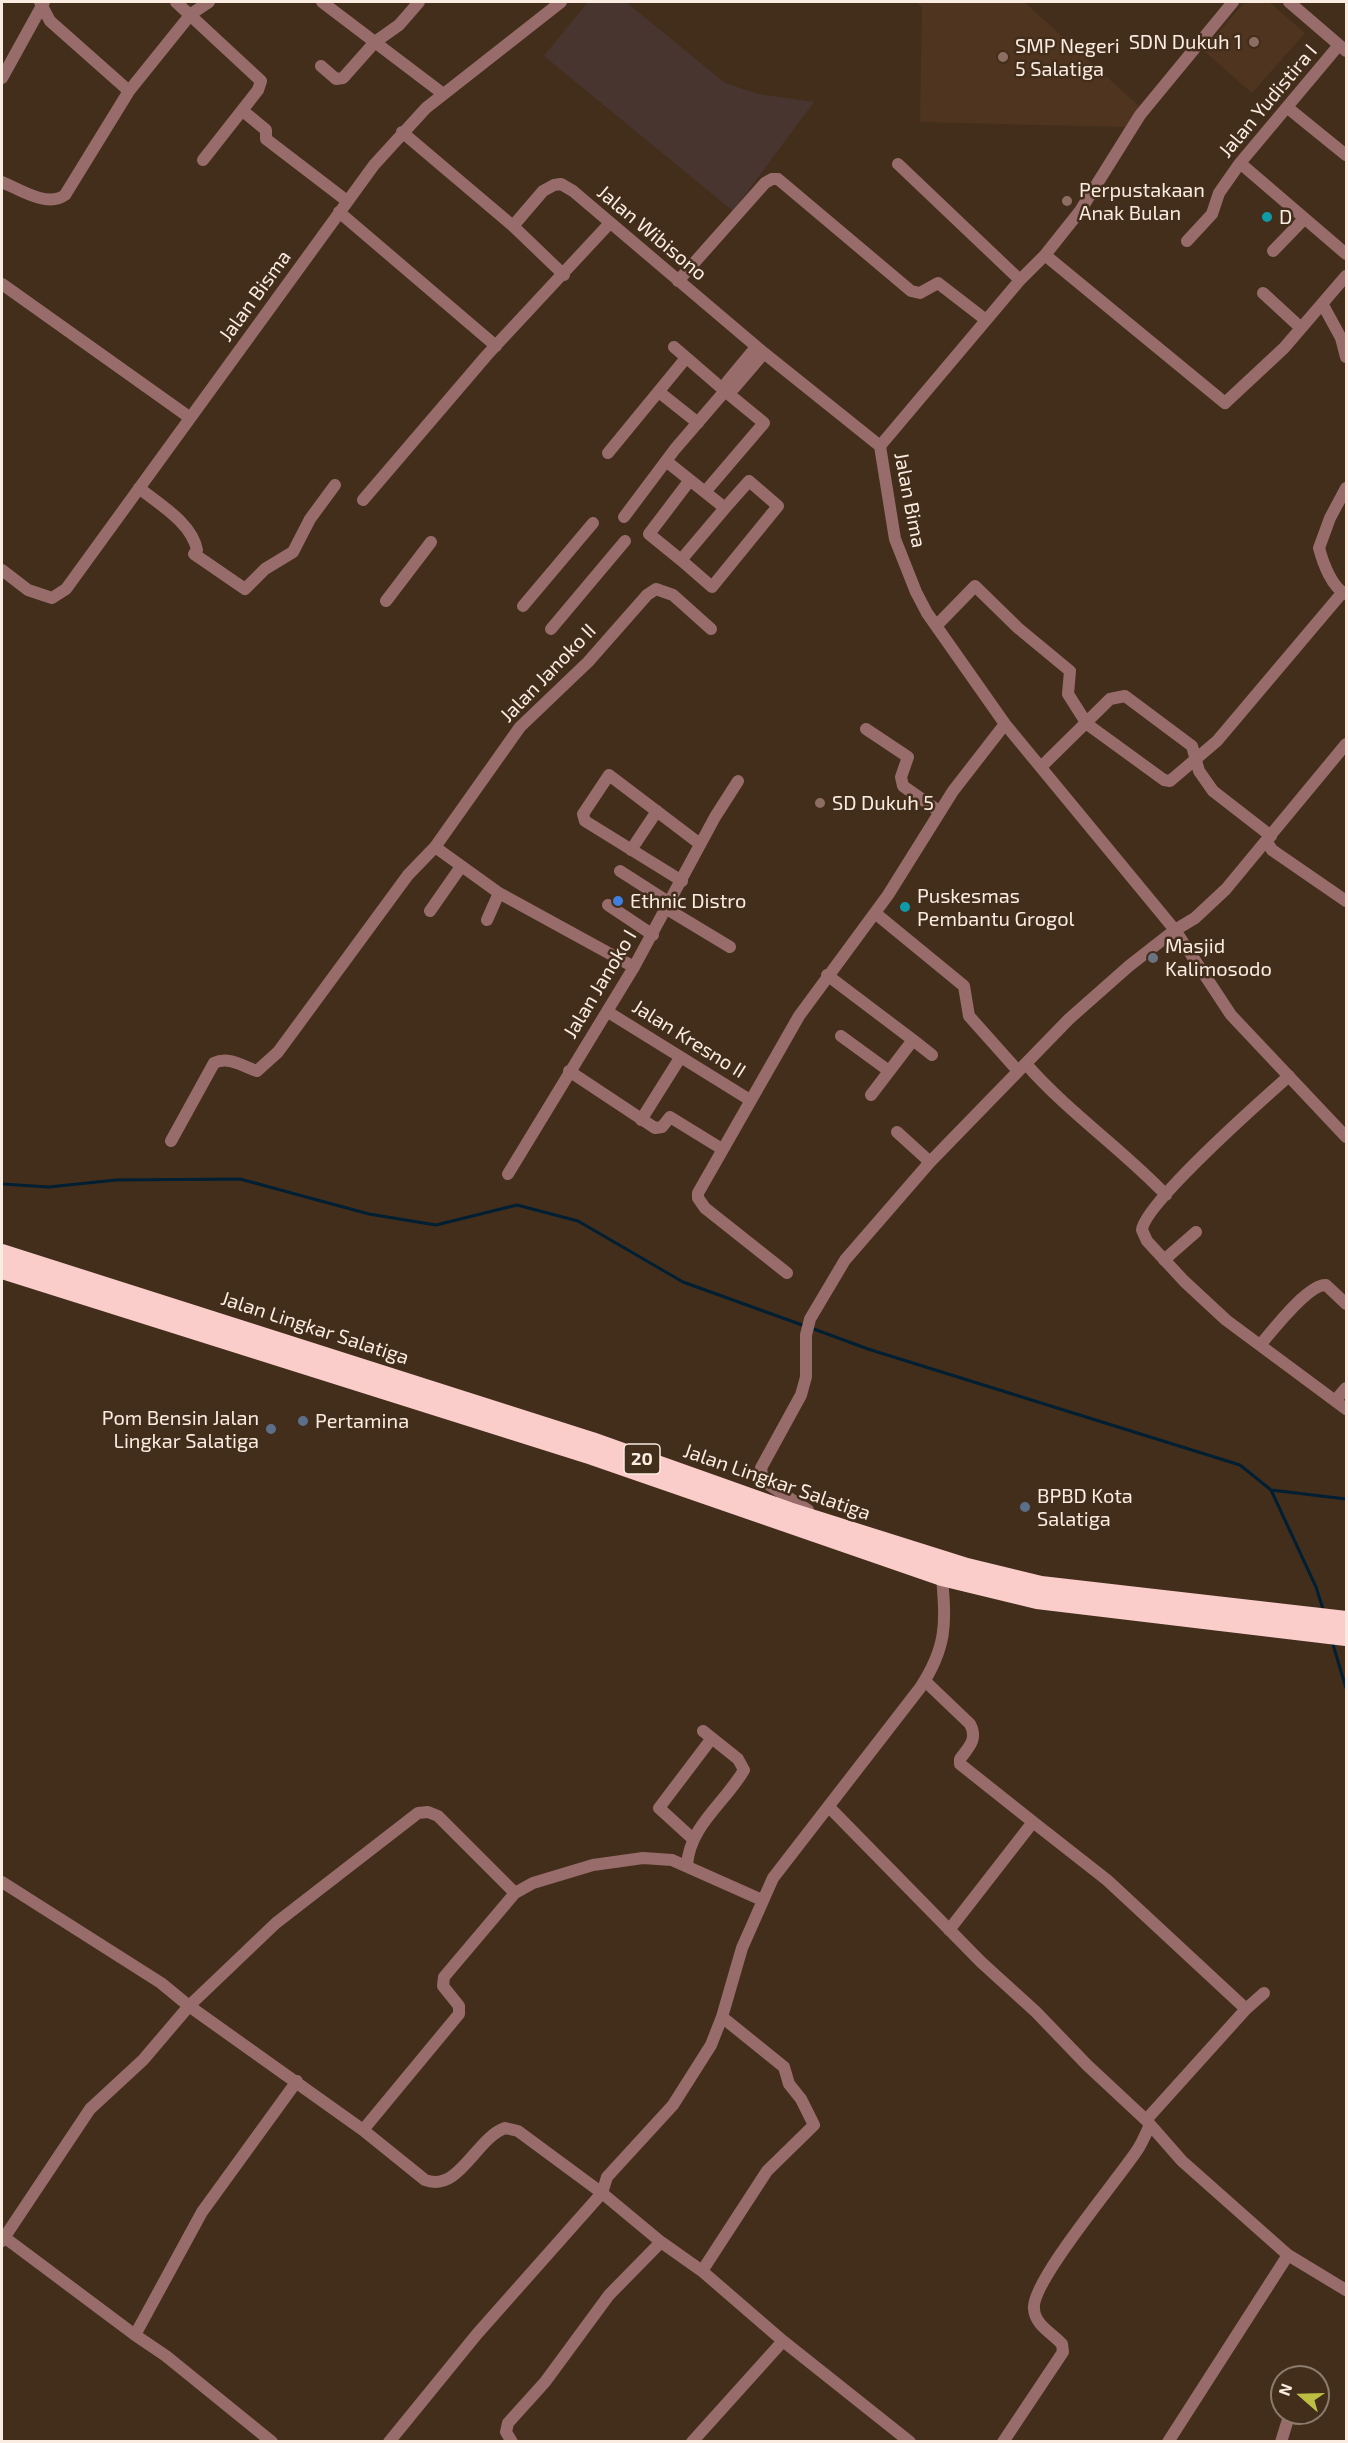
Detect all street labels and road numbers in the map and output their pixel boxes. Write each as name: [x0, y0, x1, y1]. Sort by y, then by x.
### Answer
street label: Jalan Yudistira I: [1214, 40, 1322, 162]
street label: Jalan Wibisono: [592, 180, 712, 286]
street label: Jalan Bisma: [214, 246, 296, 346]
street label: Jalan Bima: [889, 450, 931, 550]
street label: Jalan Janoko II: [495, 619, 601, 727]
street label: Jalan Janoko I: [558, 925, 642, 1043]
street label: Jalan Kresno II: [628, 995, 750, 1083]
street label: Jalan Lingkar Salatiga: [218, 1286, 412, 1370]
street label: Jalan Lingkar Salatiga: [680, 1439, 874, 1525]
road number: 20: [624, 1444, 660, 1474]

